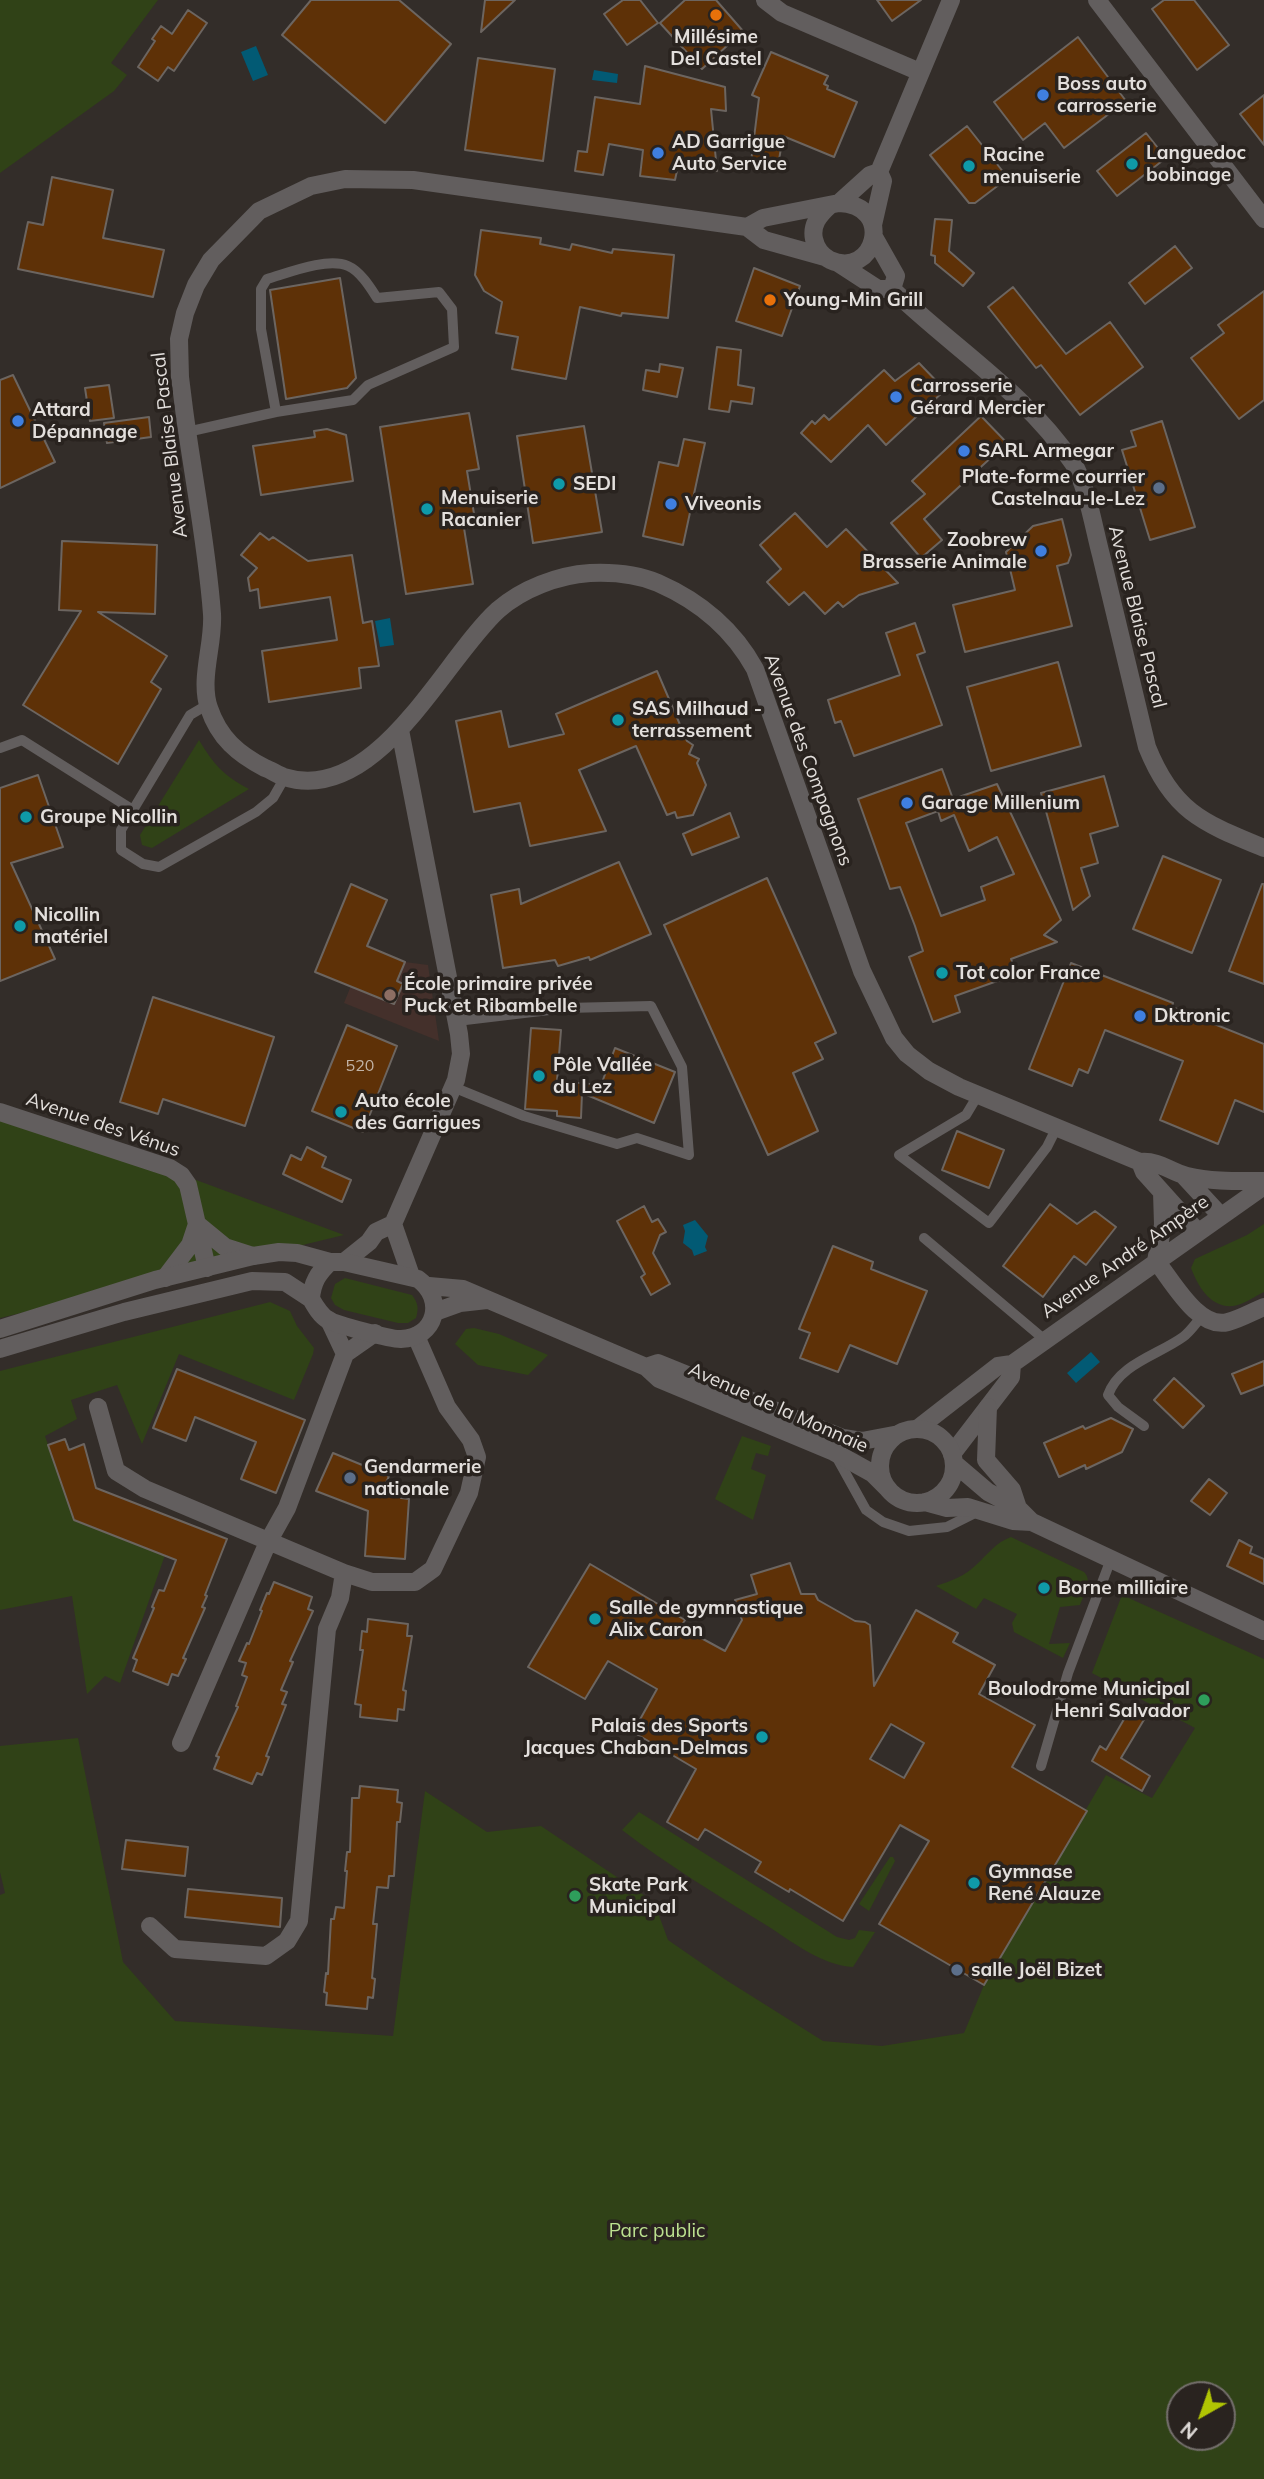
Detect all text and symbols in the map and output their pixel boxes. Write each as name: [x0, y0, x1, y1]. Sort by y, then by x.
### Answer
marker: Millésime Del Castel: [708, 7, 724, 23]
place label: Millésime Del Castel: [670, 26, 762, 70]
place label: Boss auto carrosserie: [1057, 73, 1157, 117]
marker: Boss auto carrosserie: [1035, 87, 1051, 103]
place label: AD Garrigue Auto Service: [672, 131, 787, 175]
place label: Languedoc bobinage: [1146, 142, 1246, 186]
place label: Racine menuiserie: [983, 144, 1081, 188]
marker: AD Garrigue Auto Service: [650, 145, 666, 161]
marker: Languedoc bobinage: [1124, 156, 1140, 172]
marker: Racine menuiserie: [961, 158, 977, 174]
place label: Young-Min Grill: [784, 289, 923, 311]
marker: Young-Min Grill: [762, 292, 778, 308]
street label: Avenue Blaise Pascal: [147, 351, 193, 539]
place label: Carrosserie Gérard Mercier: [910, 375, 1045, 419]
marker: Carrosserie Gérard Mercier: [888, 389, 904, 405]
place label: Attard Dépannage: [32, 399, 137, 443]
marker: Attard Dépannage: [10, 413, 26, 429]
place label: SARL Armegar: [978, 440, 1114, 462]
marker: SARL Armegar: [956, 443, 972, 459]
place label: Plate-forme courrier Castelnau-le-Lez: [962, 466, 1145, 510]
place label: SEDI: [573, 473, 616, 495]
marker: SEDI: [551, 476, 567, 492]
marker: Plate-forme courrier Castelnau-le-Lez: [1151, 480, 1167, 496]
place label: Menuiserie Racanier: [441, 487, 538, 531]
place label: Viveonis: [685, 493, 761, 515]
marker: Viveonis: [663, 496, 679, 512]
marker: Menuiserie Racanier: [419, 501, 435, 517]
street label: Avenue Blaise Pascal: [1103, 523, 1171, 711]
place label: Zoobrew Brasserie Animale: [862, 529, 1027, 573]
marker: Zoobrew Brasserie Animale: [1033, 543, 1049, 559]
street label: Avenue des Compagnons: [759, 651, 857, 869]
place label: SAS Milhaud - terrassement: [632, 698, 762, 742]
marker: SAS Milhaud - terrassement: [610, 712, 626, 728]
place label: Garage Millenium: [921, 792, 1080, 814]
marker: Garage Millenium: [899, 795, 915, 811]
place label: Groupe Nicollin: [40, 806, 178, 828]
marker: Groupe Nicollin: [18, 809, 34, 825]
place label: Nicollin matériel: [34, 904, 108, 948]
marker: Nicollin matériel: [12, 918, 28, 934]
place label: Tot color France: [956, 962, 1100, 984]
marker: Tot color France: [934, 965, 950, 981]
place label: École primaire privée Puck et Ribambelle: [404, 973, 593, 1017]
marker: École primaire privée Puck et Ribambelle: [382, 987, 398, 1003]
place label: Dktronic: [1154, 1005, 1230, 1027]
marker: Dktronic: [1132, 1008, 1148, 1024]
place label: Pôle Vallée du Lez: [553, 1054, 652, 1098]
house number: 520: [346, 1056, 374, 1076]
marker: Pôle Vallée du Lez: [531, 1068, 547, 1084]
street label: Avenue des Vénus: [23, 1088, 183, 1162]
place label: Auto école des Garrigues: [355, 1090, 481, 1134]
marker: Auto école des Garrigues: [333, 1104, 349, 1120]
street label: Avenue André Ampère: [1037, 1191, 1213, 1323]
street label: Avenue de la Monnaie: [685, 1358, 871, 1458]
place label: Gendarmerie nationale: [364, 1456, 481, 1500]
marker: Gendarmerie nationale: [342, 1470, 358, 1486]
place label: Borne milliaire: [1058, 1577, 1188, 1599]
marker: Borne milliaire: [1036, 1580, 1052, 1596]
place label: Salle de gymnastique Alix Caron: [609, 1597, 804, 1641]
marker: Salle de gymnastique Alix Caron: [587, 1611, 603, 1627]
place label: Boulodrome Municipal Henri Salvador: [988, 1678, 1190, 1722]
marker: Boulodrome Municipal Henri Salvador: [1196, 1692, 1212, 1708]
place label: Palais des Sports Jacques Chaban-Delmas: [524, 1715, 748, 1759]
marker: Palais des Sports Jacques Chaban-Delmas: [754, 1729, 770, 1745]
place label: Gymnase René Alauze: [988, 1861, 1101, 1905]
place label: Skate Park Municipal: [589, 1874, 688, 1918]
marker: Gymnase René Alauze: [966, 1875, 982, 1891]
marker: Skate Park Municipal: [567, 1888, 583, 1904]
place label: salle Joël Bizet: [971, 1959, 1102, 1981]
marker: salle Joël Bizet: [949, 1962, 965, 1978]
park label: Parc public: [609, 2220, 705, 2242]
north arrow: [1166, 2381, 1236, 2451]
text: N: [1176, 2417, 1202, 2444]

